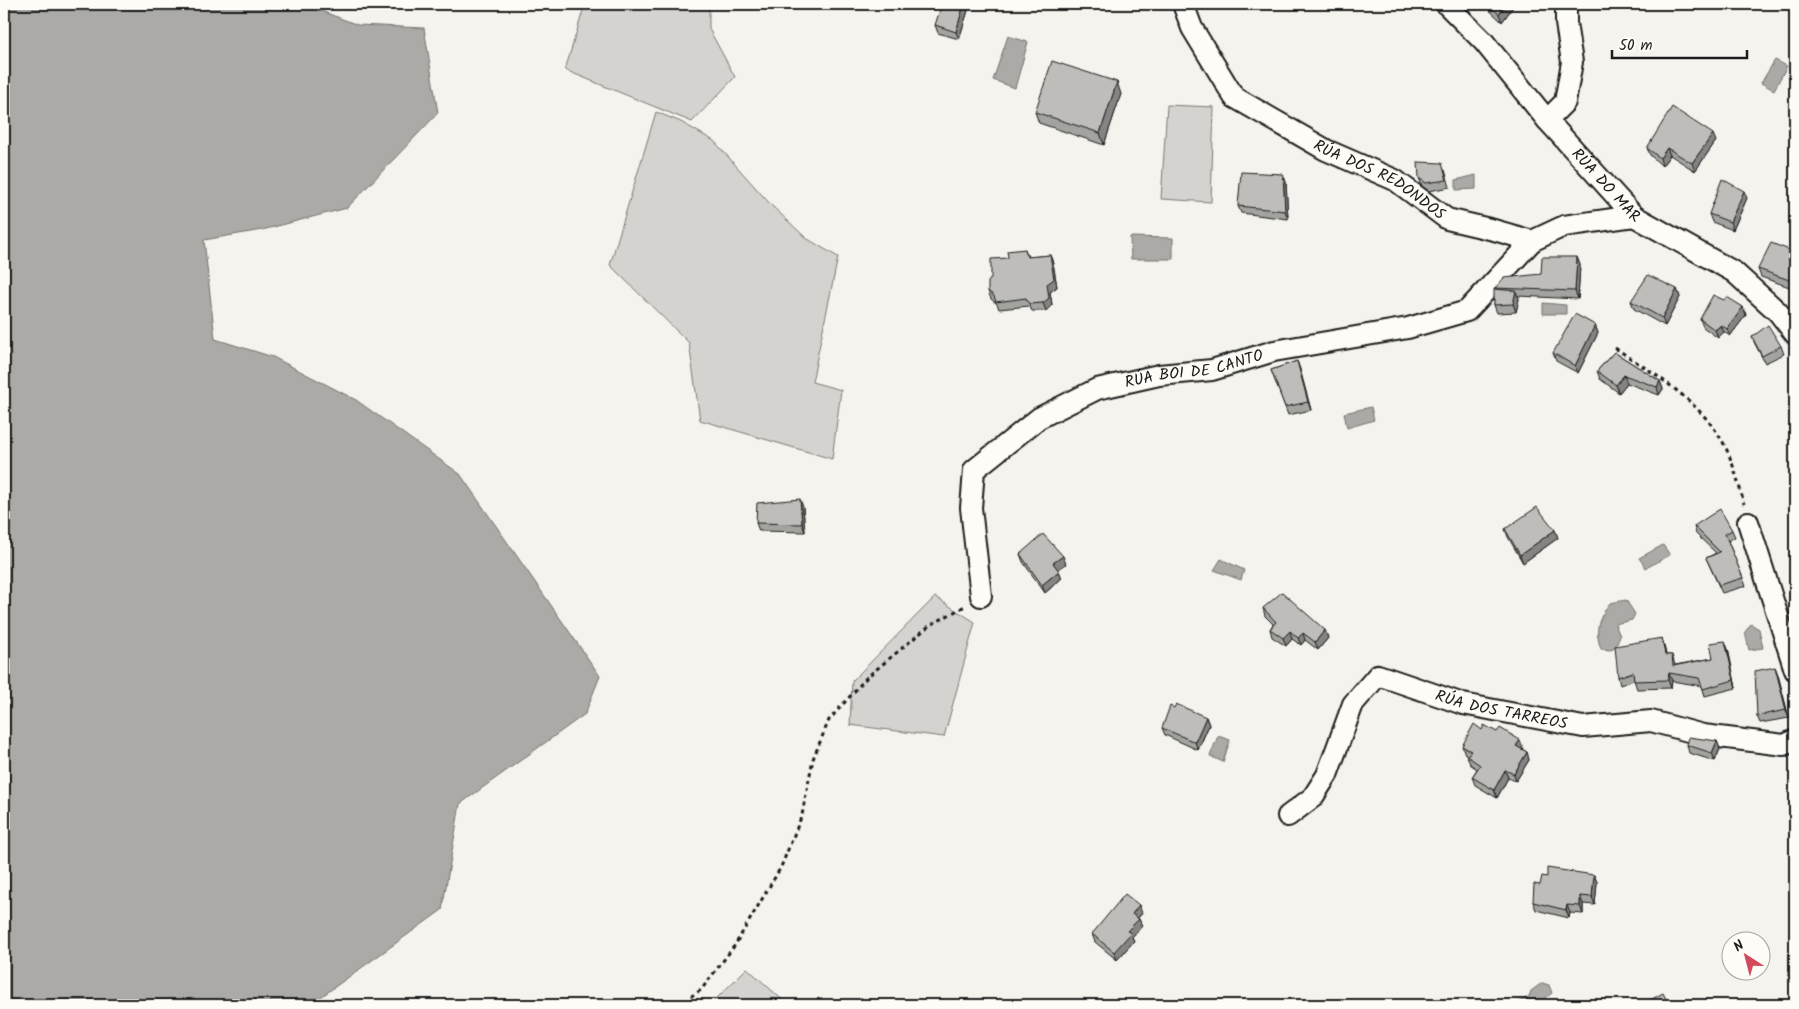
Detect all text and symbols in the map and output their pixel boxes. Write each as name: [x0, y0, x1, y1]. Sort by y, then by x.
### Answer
scale bar: [1612, 28, 1746, 60]
text: 50 m: [1619, 34, 1653, 58]
street label: RÚA DOS REDONDOS: [1309, 133, 1451, 227]
street label: RÚA DO MAR: [1566, 142, 1645, 229]
street label: RÚA BOI DE CANTO: [1122, 342, 1266, 395]
street label: RÚA DOS TARREOS: [1432, 683, 1570, 736]
north arrow: [1722, 932, 1772, 982]
text: N: [1729, 935, 1749, 958]

